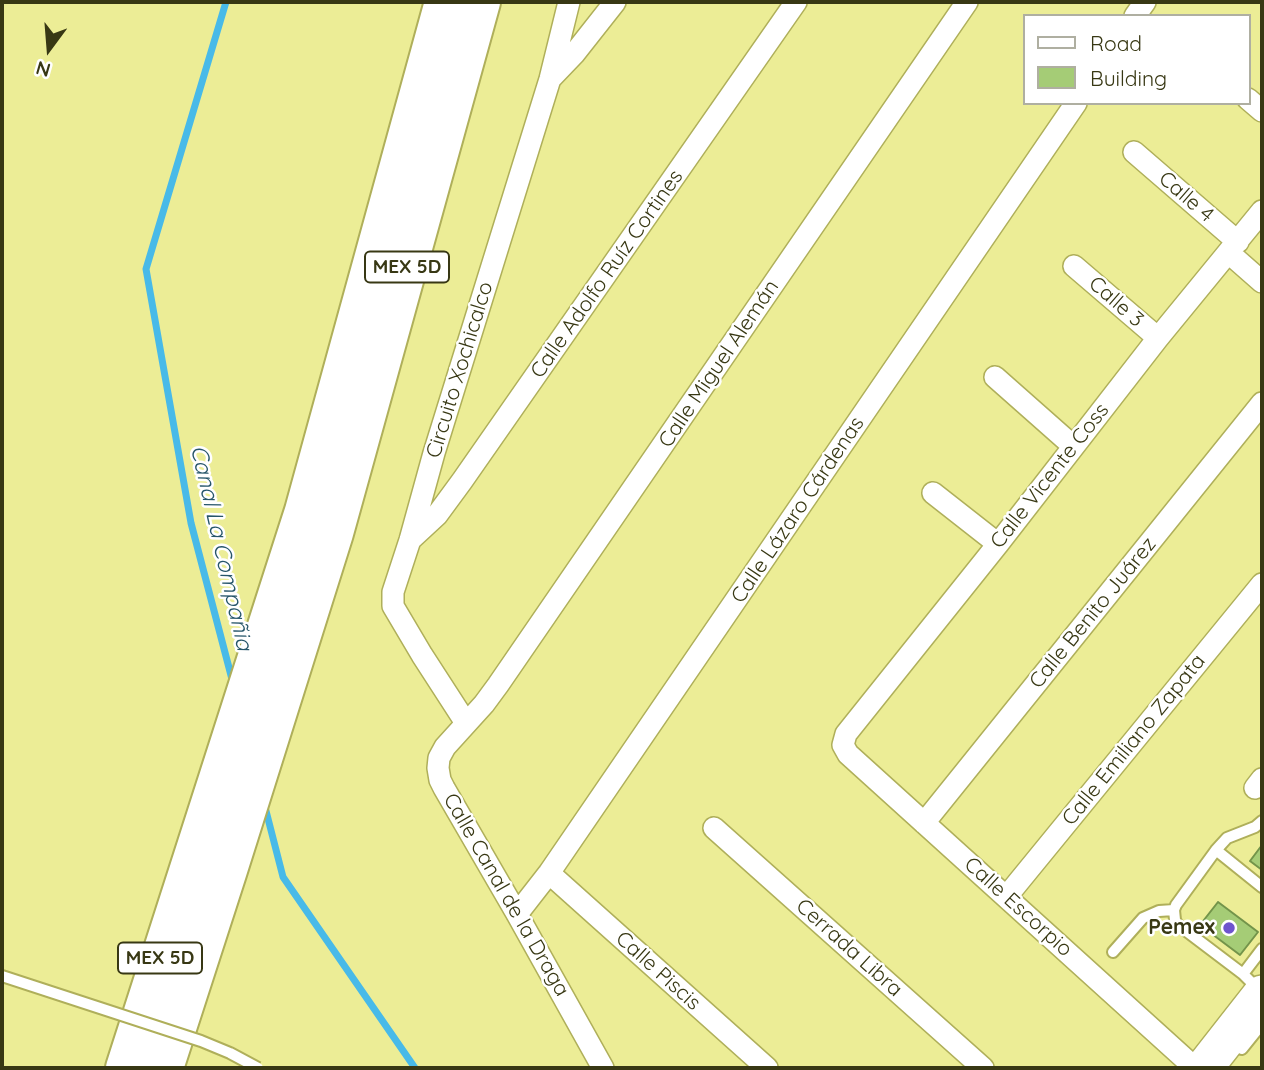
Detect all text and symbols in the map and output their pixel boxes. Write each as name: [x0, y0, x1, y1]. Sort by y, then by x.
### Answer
north arrow: [14, 14, 84, 84]
legend: [1023, 14, 1250, 105]
text: Road: [1090, 30, 1142, 56]
text: N: [33, 56, 53, 83]
text: Building: [1090, 65, 1167, 91]
street label: Calle Adolfo Ruíz Cortines: [525, 165, 689, 383]
street label: Calle 4: [1153, 166, 1219, 228]
road number: MEX 5D: [365, 252, 449, 282]
street label: Calle 3: [1083, 271, 1149, 333]
street label: Calle Miguel Alemán: [654, 275, 784, 453]
street label: Circuito Xochicalco: [421, 279, 499, 461]
street label: Calle Vicente Coss: [985, 398, 1115, 554]
street label: Calle Lázaro Cárdenas: [726, 412, 870, 608]
water label: Canal La Compañia: [184, 443, 258, 653]
street label: Calle Benito Juárez: [1024, 532, 1162, 694]
street label: Calle Emiliano Zapata: [1057, 649, 1211, 831]
street label: Calle Canal de la Draga: [438, 789, 574, 1001]
street label: Calle Escorpio: [959, 852, 1077, 962]
street label: Cerrada Libra: [791, 894, 907, 1002]
place label: Pemex: [1148, 915, 1215, 941]
marker: Pemex: [1221, 920, 1237, 936]
street label: Calle Piscis: [610, 926, 706, 1016]
road number: MEX 5D: [118, 942, 202, 974]

